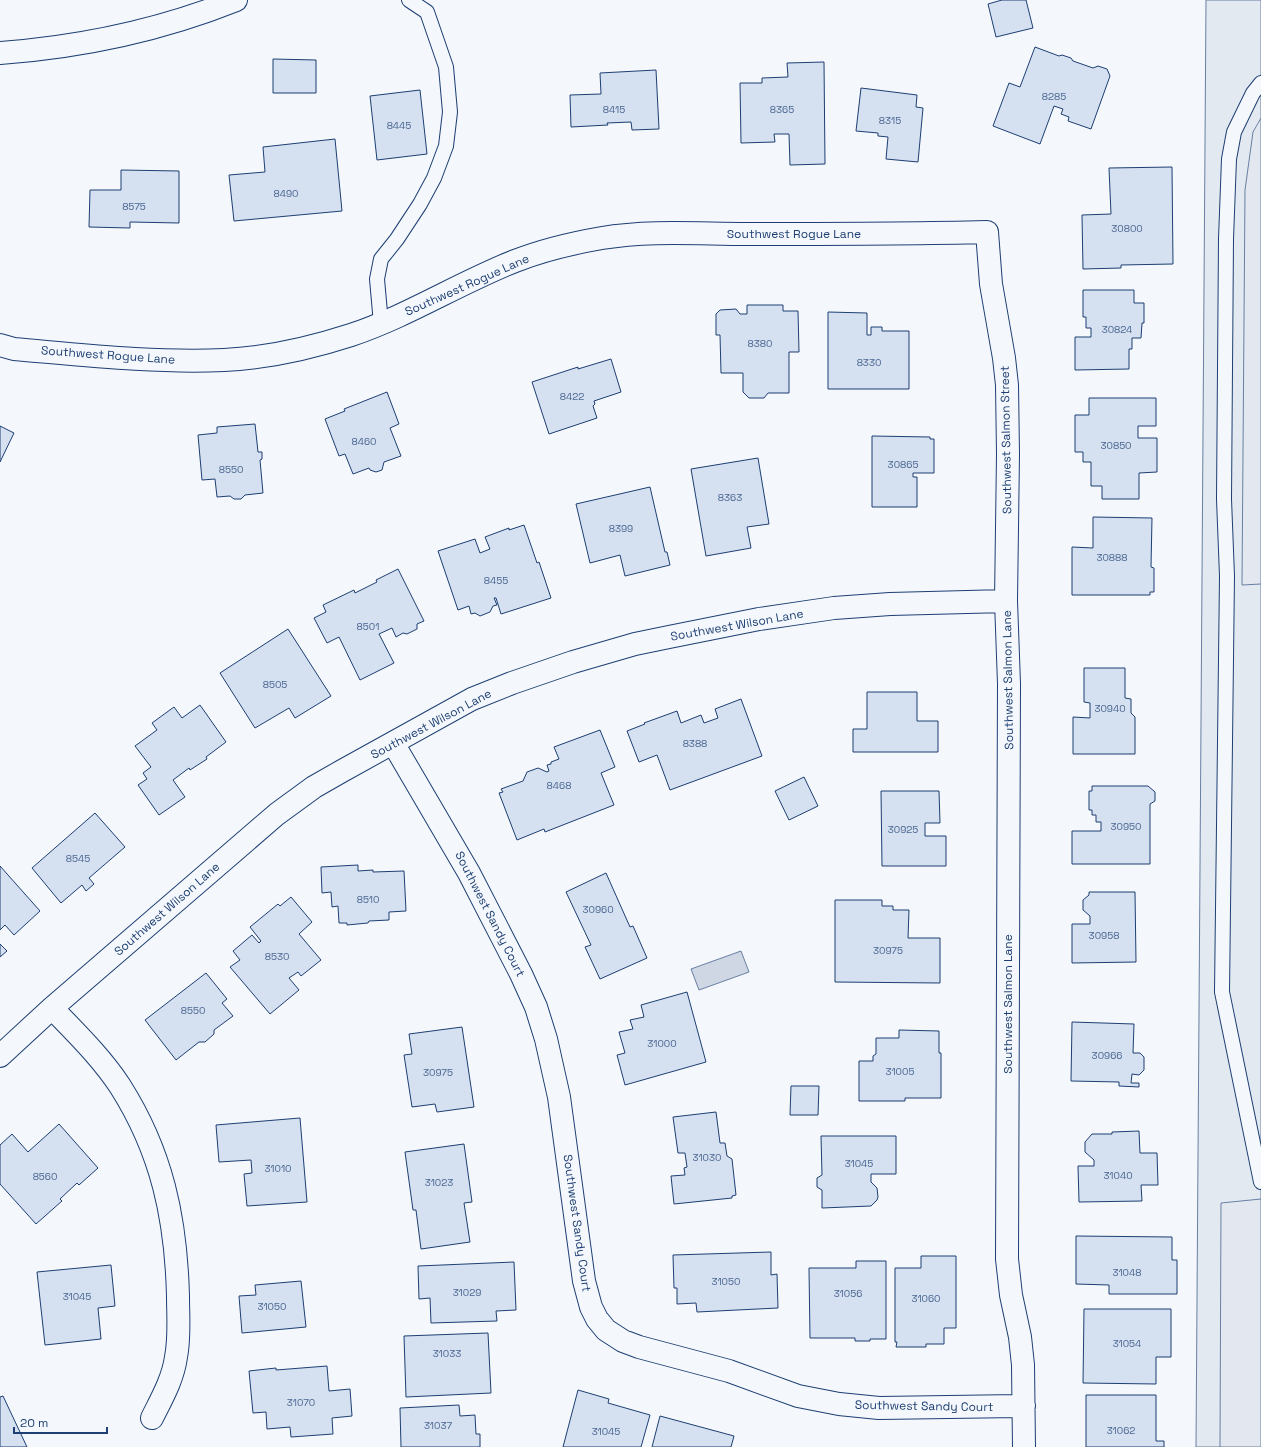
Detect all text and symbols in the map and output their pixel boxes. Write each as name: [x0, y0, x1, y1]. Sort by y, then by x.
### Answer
house number: 8285: [1042, 90, 1066, 103]
house number: 8415: [603, 103, 625, 116]
house number: 8365: [770, 103, 794, 116]
house number: 8315: [879, 114, 901, 127]
house number: 8445: [387, 119, 411, 132]
house number: 8490: [273, 187, 299, 200]
house number: 8575: [122, 200, 146, 213]
house number: 30800: [1111, 222, 1143, 235]
street label: Southwest Rogue Lane: [727, 226, 861, 242]
street label: Southwest Rogue Lane: [402, 250, 532, 320]
house number: 30824: [1102, 323, 1132, 336]
house number: 8380: [748, 337, 772, 350]
street label: Southwest Rogue Lane: [40, 342, 176, 368]
house number: 8330: [857, 356, 881, 369]
street label: Southwest Salmon Street: [997, 366, 1015, 514]
house number: 8422: [560, 390, 584, 403]
house number: 8460: [351, 435, 377, 448]
house number: 30850: [1100, 439, 1132, 452]
house number: 30865: [888, 458, 918, 471]
house number: 8550: [219, 463, 243, 476]
house number: 8363: [718, 491, 742, 504]
house number: 8399: [609, 522, 633, 535]
house number: 30888: [1096, 551, 1128, 564]
house number: 8455: [484, 574, 508, 587]
street label: Southwest Wilson Lane: [669, 605, 805, 645]
street label: Southwest Salmon Lane: [999, 610, 1017, 750]
house number: 8501: [357, 620, 379, 633]
house number: 8505: [263, 678, 287, 691]
street label: Southwest Wilson Lane: [368, 685, 494, 763]
house number: 30940: [1094, 702, 1126, 715]
house number: 8388: [683, 737, 707, 750]
house number: 8468: [547, 779, 571, 792]
house number: 30950: [1111, 820, 1141, 833]
house number: 30925: [888, 823, 918, 836]
street label: Southwest Sandy Court: [451, 849, 529, 979]
house number: 8545: [66, 852, 90, 865]
street label: Southwest Wilson Lane: [111, 859, 223, 959]
house number: 8510: [357, 893, 379, 906]
house number: 30960: [582, 903, 614, 916]
house number: 30958: [1089, 929, 1119, 942]
street label: Southwest Salmon Lane: [1000, 934, 1016, 1074]
house number: 30975: [873, 944, 903, 957]
house number: 8530: [265, 950, 289, 963]
house number: 8550: [181, 1004, 205, 1017]
house number: 31000: [647, 1037, 677, 1050]
house number: 30966: [1092, 1049, 1122, 1062]
house number: 31005: [886, 1065, 914, 1078]
house number: 30975: [423, 1066, 453, 1079]
house number: 31030: [693, 1151, 721, 1164]
street label: Southwest Sandy Court: [559, 1153, 595, 1293]
house number: 31045: [845, 1157, 873, 1170]
house number: 31010: [264, 1162, 292, 1175]
house number: 31040: [1103, 1169, 1133, 1182]
house number: 8560: [33, 1170, 57, 1183]
house number: 31023: [425, 1176, 453, 1189]
house number: 31048: [1113, 1266, 1141, 1279]
house number: 31050: [712, 1275, 740, 1288]
house number: 31029: [453, 1286, 481, 1299]
house number: 31056: [834, 1287, 862, 1300]
house number: 31045: [63, 1290, 91, 1303]
house number: 31060: [911, 1292, 941, 1305]
house number: 31050: [258, 1300, 286, 1313]
house number: 31054: [1113, 1337, 1141, 1350]
house number: 31033: [433, 1347, 461, 1360]
house number: 31070: [287, 1396, 315, 1409]
street label: Southwest Sandy Court: [855, 1397, 993, 1415]
scale bar: [14, 1409, 107, 1435]
text: 20 m: [20, 1415, 48, 1431]
house number: 31037: [424, 1419, 452, 1432]
house number: 31062: [1107, 1424, 1135, 1437]
house number: 31045: [592, 1425, 620, 1438]

